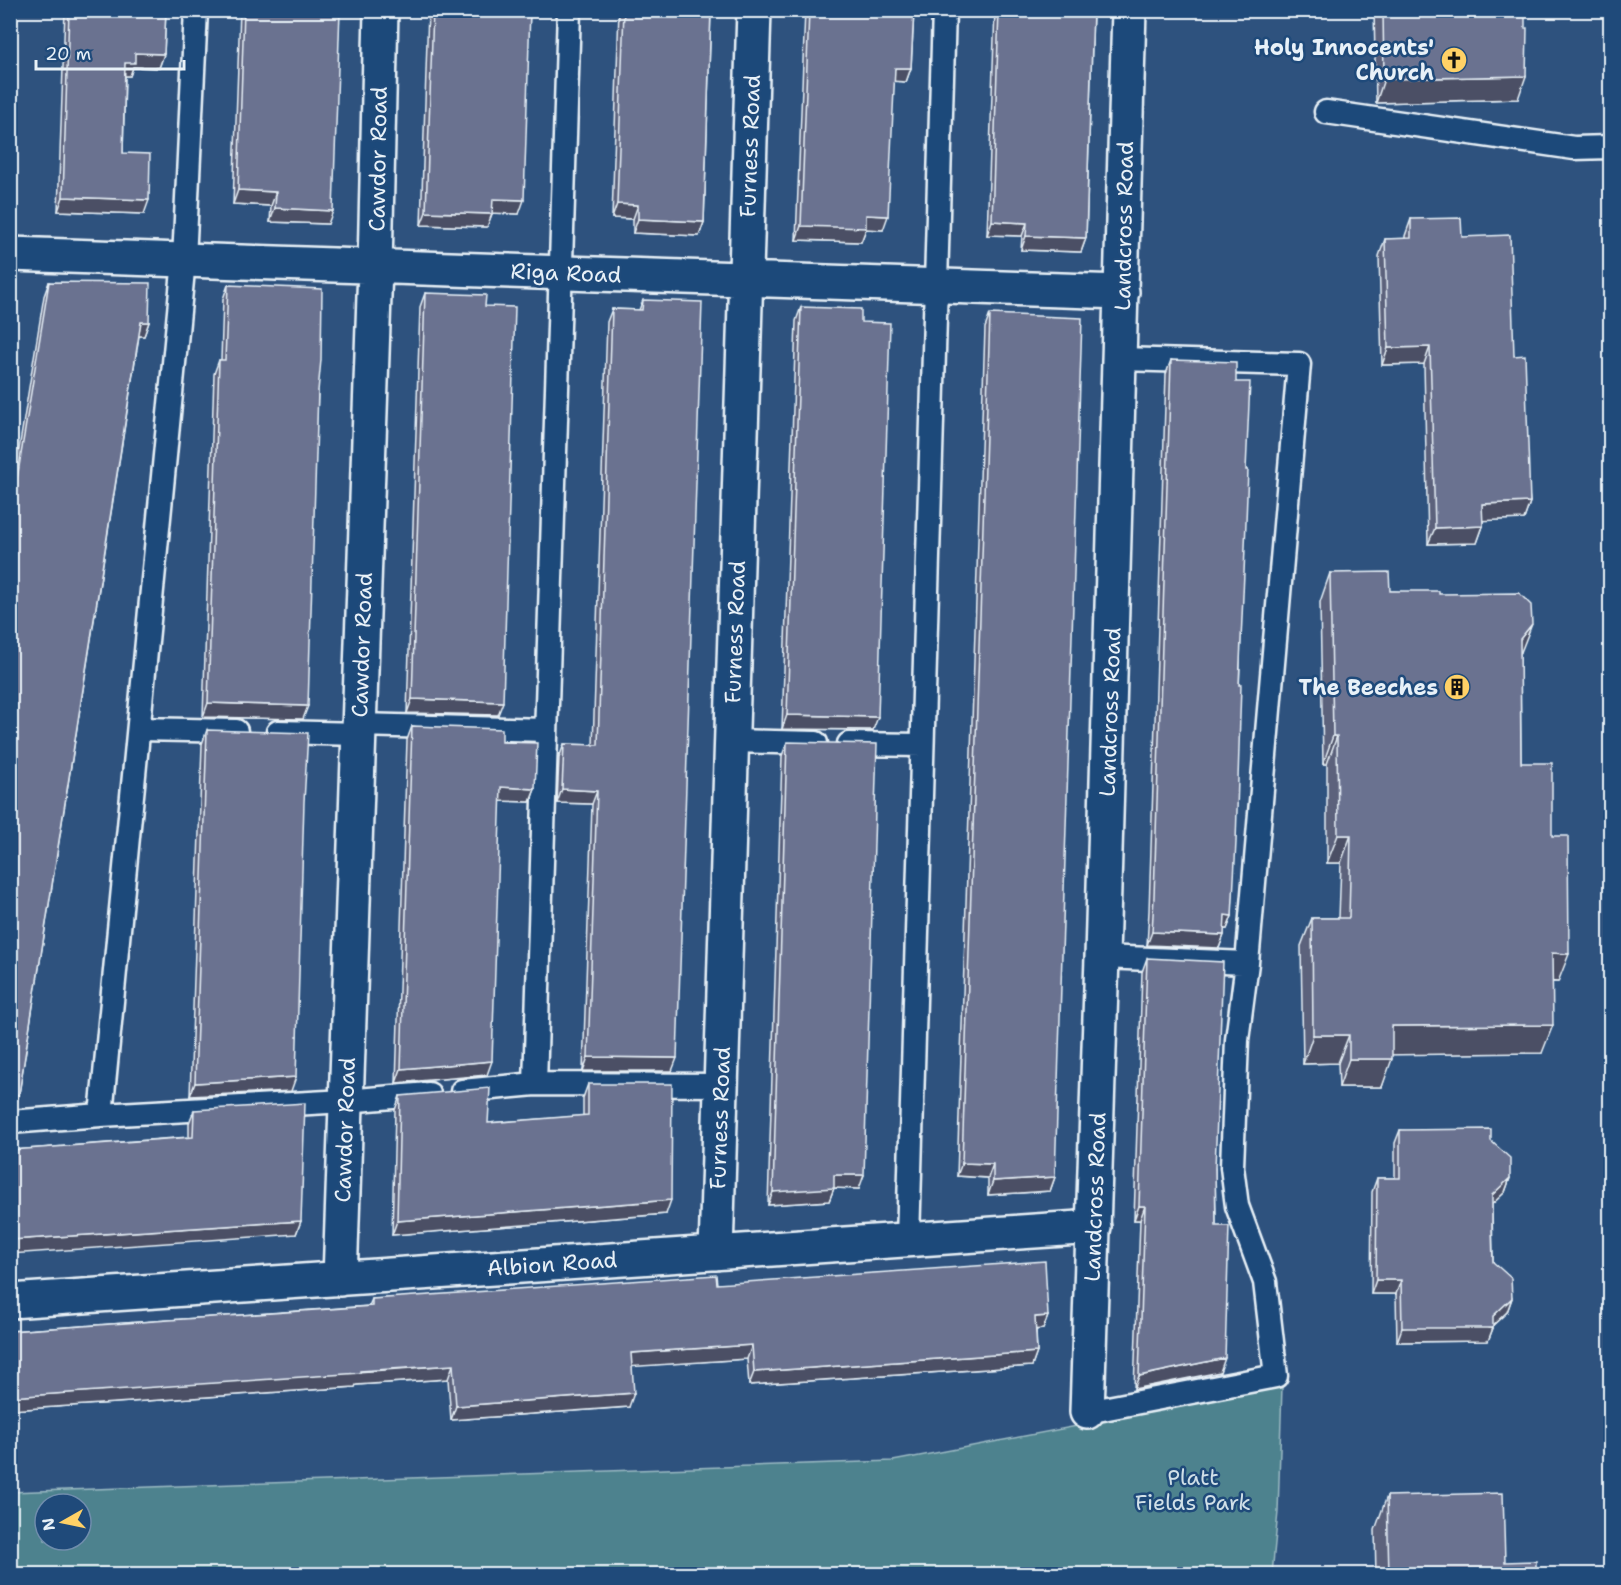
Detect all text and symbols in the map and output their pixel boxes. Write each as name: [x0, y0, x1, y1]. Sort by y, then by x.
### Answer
scale bar: [36, 33, 184, 71]
place label: Holy Innocents' Church: [1254, 33, 1434, 87]
text: 20 m: [45, 42, 91, 66]
church icon: Holy Innocents' Church: [1439, 45, 1469, 75]
street label: Furness Road: [733, 74, 767, 218]
street label: Cawdor Road: [362, 86, 394, 232]
street label: Landcross Road: [1108, 141, 1140, 311]
street label: Riga Road: [510, 257, 622, 289]
street label: Furness Road: [718, 560, 752, 704]
street label: Cawdor Road: [345, 572, 379, 718]
street label: Landcross Road: [1093, 627, 1127, 797]
building icon: The Beeches: [1442, 672, 1472, 702]
place label: The Beeches: [1299, 673, 1438, 702]
street label: Furness Road: [703, 1046, 737, 1190]
street label: Cawdor Road: [328, 1057, 362, 1203]
street label: Landcross Road: [1078, 1112, 1112, 1282]
street label: Albion Road: [486, 1245, 618, 1283]
park label: Platt Fields Park: [1135, 1463, 1251, 1517]
north arrow: [33, 1492, 93, 1552]
text: N: [37, 1516, 60, 1532]

